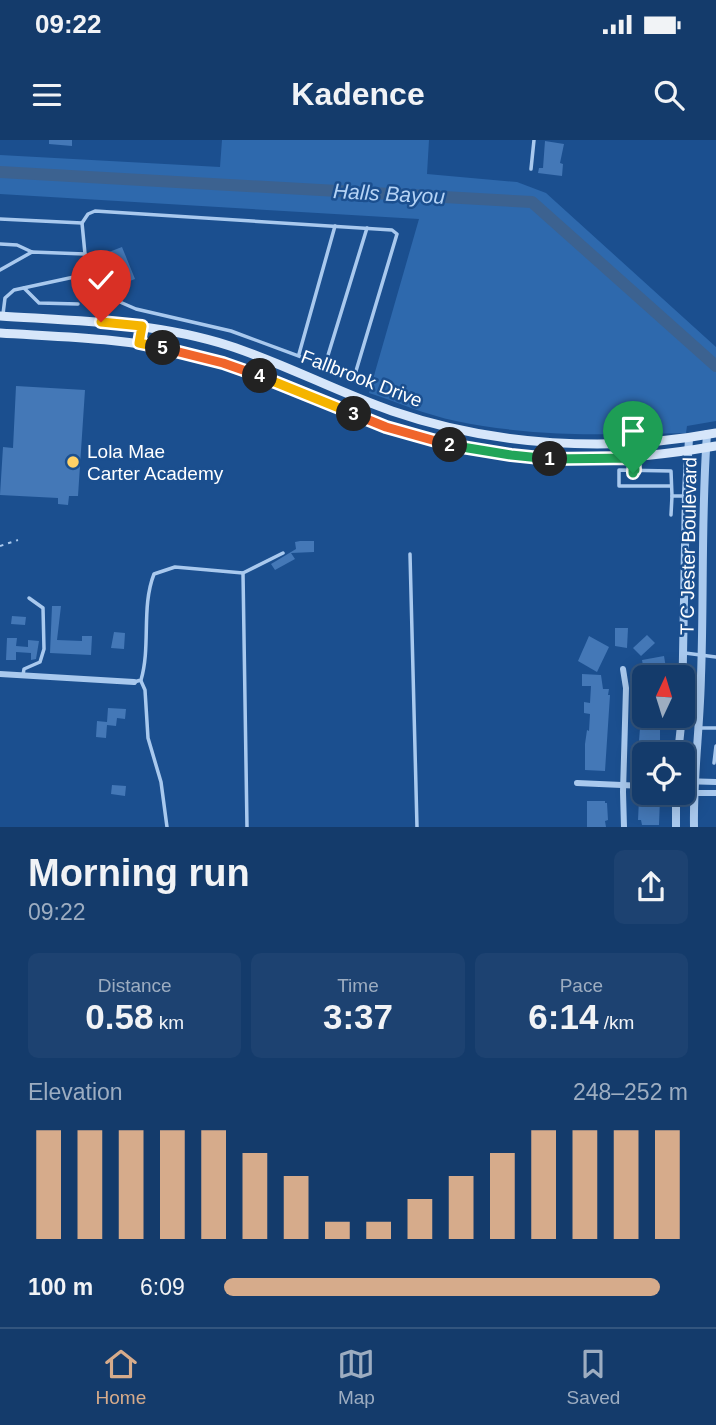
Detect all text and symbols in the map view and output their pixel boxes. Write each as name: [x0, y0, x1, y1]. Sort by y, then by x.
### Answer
text: 09:22: [35, 9, 102, 39]
icon: menu: [28, 76, 66, 114]
text: Kadence: [291, 76, 425, 112]
icon: search: [650, 76, 688, 114]
water label: Halls Bayou: [332, 179, 446, 208]
pin: [71, 250, 131, 322]
icon: check: [82, 261, 120, 299]
pin: 5: [146, 330, 180, 366]
text: 5: [157, 337, 168, 358]
street label: Fallbrook Drive: [298, 346, 425, 411]
pin: 4: [243, 358, 278, 394]
text: 4: [254, 365, 265, 386]
pin: 3: [336, 396, 372, 432]
pin: [603, 401, 663, 473]
text: 3: [348, 403, 359, 424]
icon: arrive: [614, 412, 652, 450]
pin: 2: [433, 428, 468, 462]
text: 2: [444, 434, 455, 455]
place label: Lola Mae Carter Academy: [87, 441, 224, 484]
pin: 1: [532, 442, 568, 476]
text: 1: [544, 448, 555, 469]
marker: Lola Mae Carter Academy: [65, 454, 81, 470]
street label: T C Jester Boulevard: [676, 457, 701, 635]
north arrow: [632, 665, 695, 728]
map controls: [632, 665, 695, 805]
button: locate: [632, 742, 695, 805]
button: share: [614, 850, 688, 924]
text: Morning run: [28, 852, 250, 894]
text: 09:22: [28, 899, 86, 925]
text: Distance: [98, 975, 172, 996]
text: Time: [337, 975, 379, 996]
text: Pace: [560, 975, 603, 996]
text: 0.58: [85, 997, 153, 1036]
text: 3:37: [323, 997, 393, 1036]
text: 6:14: [528, 997, 598, 1036]
text: km: [153, 1012, 184, 1033]
text: /km: [598, 1012, 634, 1033]
text: Elevation: [28, 1079, 123, 1105]
text: 248–252 m: [573, 1079, 688, 1105]
text: 100 m: [28, 1274, 93, 1300]
text: 6:09: [140, 1274, 185, 1300]
tab: Home: [96, 1345, 146, 1409]
tab: Map: [337, 1345, 375, 1409]
tab: Saved: [567, 1345, 620, 1409]

